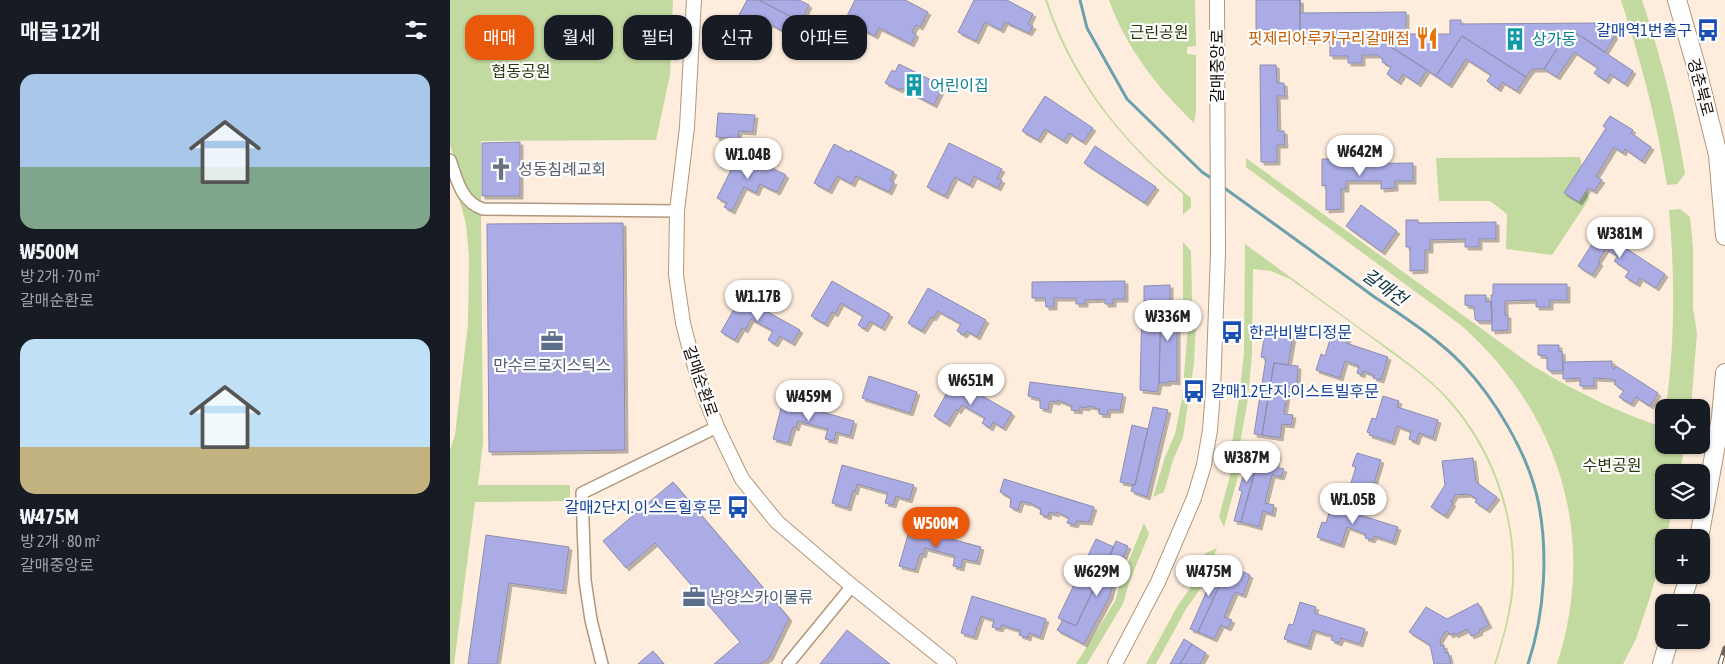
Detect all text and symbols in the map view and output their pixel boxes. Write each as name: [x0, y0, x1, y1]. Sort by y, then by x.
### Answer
chip: 매매: [465, 15, 534, 60]
chip: 월세: [544, 15, 613, 60]
chip: 필터: [623, 15, 692, 60]
chip: 신규: [702, 15, 772, 60]
chip: 아파트: [782, 15, 867, 60]
icon: filters: [402, 16, 430, 44]
bus stop icon: 갈매역1번출구: [1695, 17, 1721, 43]
text: 매물 12개: [20, 19, 101, 43]
place label: 갈매역1번출구: [1596, 21, 1692, 39]
park label: 근린공원: [1130, 23, 1188, 41]
restaurant icon: 핏제리아루카구리갈매점: [1414, 25, 1440, 51]
building icon: 상가동: [1502, 26, 1528, 52]
street label: 갈매중앙로: [1208, 29, 1226, 103]
place label: 핏제리아루카구리갈매점: [1248, 29, 1410, 47]
place label: 상가동: [1532, 30, 1576, 48]
street label: 경춘북로: [1685, 56, 1717, 118]
park label: 협동공원: [492, 62, 550, 80]
building icon: 어린이집: [901, 72, 927, 98]
place label: 어린이집: [930, 76, 989, 94]
icon: home: [180, 107, 270, 197]
pin: ₩642M: [1325, 134, 1395, 177]
pin: ₩1.04B: [707, 138, 789, 180]
text: ₩642M: [1338, 142, 1382, 160]
text: ₩1.04B: [726, 145, 770, 163]
church icon: 성동침례교회: [488, 156, 514, 182]
place label: 성동침례교회: [518, 160, 606, 178]
pin: ₩381M: [1585, 216, 1655, 259]
text: ₩381M: [1598, 224, 1642, 242]
text: ₩500M: [20, 239, 79, 263]
water label: 갈매천: [1359, 264, 1413, 312]
text: 방 2개 · 70 m²: [20, 267, 100, 285]
pin: ₩1.17B: [717, 280, 799, 322]
text: ₩1.17B: [736, 287, 780, 305]
text: 갈매순환로: [20, 291, 94, 309]
pin: ₩336M: [1133, 300, 1203, 342]
text: ₩336M: [1146, 307, 1190, 325]
bus stop icon: 한라비발디정문: [1219, 319, 1245, 345]
place label: 한라비발디정문: [1249, 323, 1352, 341]
office icon: 만수르로지스틱스: [539, 328, 565, 354]
street label: 갈매순환로: [681, 343, 722, 419]
place label: 만수르로지스틱스: [493, 356, 611, 374]
pin: ₩651M: [936, 364, 1006, 406]
text: ₩651M: [949, 371, 993, 389]
icon: home: [180, 372, 270, 462]
bus stop icon: 갈매1.2단지.이스트빌후문: [1181, 378, 1207, 404]
pin: ₩459M: [774, 380, 844, 422]
place label: 갈매1.2단지.이스트빌후문: [1211, 382, 1379, 400]
text: ₩459M: [787, 387, 831, 405]
map controls: [1655, 399, 1710, 649]
button: locate: [1655, 399, 1710, 454]
pin: ₩387M: [1212, 440, 1282, 483]
text: ₩387M: [1225, 448, 1269, 466]
park label: 수변공원: [1583, 456, 1641, 474]
button: layers: [1655, 464, 1710, 519]
pin: ₩1.05B: [1312, 482, 1394, 525]
text: ₩1.05B: [1331, 490, 1375, 508]
bus stop icon: 갈매2단지.이스트힐후문: [725, 494, 751, 520]
place label: 갈매2단지.이스트힐후문: [564, 498, 722, 516]
text: ₩475M: [20, 504, 79, 528]
pin: ₩500M: [901, 506, 971, 549]
text: ₩500M: [914, 514, 958, 532]
button: +: [1655, 529, 1710, 584]
text: 방 2개 · 80 m²: [20, 532, 100, 550]
pin: ₩629M: [1062, 554, 1132, 597]
pin: ₩475M: [1174, 554, 1244, 597]
text: 갈매중앙로: [20, 556, 94, 574]
text: ₩629M: [1075, 562, 1119, 580]
text: ₩475M: [1187, 562, 1231, 580]
office icon: 남양스카이물류: [681, 584, 707, 610]
place label: 남양스카이물류: [710, 588, 813, 606]
button: −: [1655, 594, 1710, 649]

